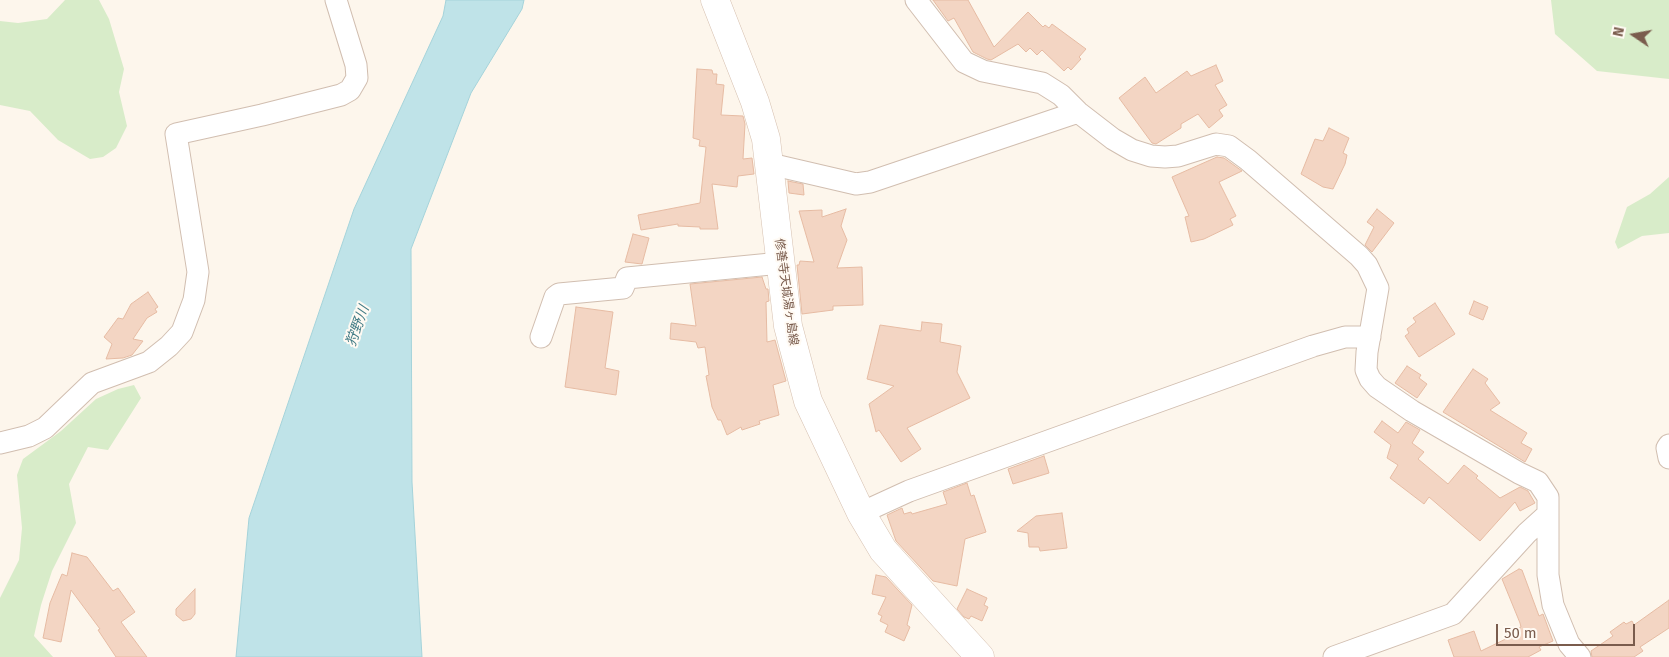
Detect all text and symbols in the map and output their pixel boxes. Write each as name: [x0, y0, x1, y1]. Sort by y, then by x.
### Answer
north arrow: [1609, 10, 1659, 60]
text: N: [1610, 25, 1628, 38]
street label: 修善寺天城湯ヶ島線: [771, 238, 801, 346]
water label: 狩野川: [343, 303, 373, 349]
scale bar: [1499, 614, 1638, 646]
text: 50 m: [1504, 624, 1537, 642]

